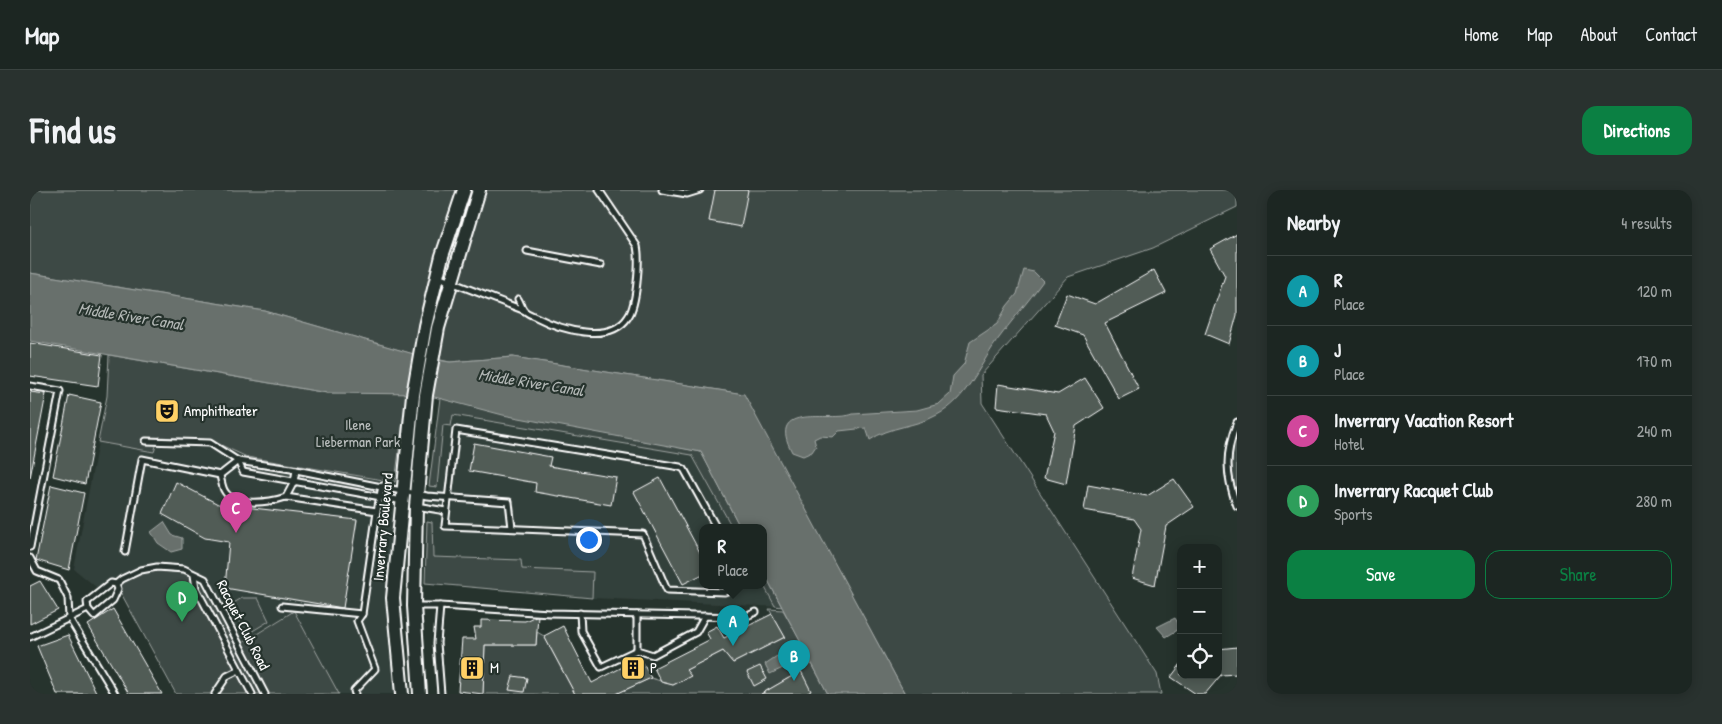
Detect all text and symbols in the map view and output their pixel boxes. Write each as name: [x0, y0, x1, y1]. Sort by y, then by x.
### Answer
text: Map: [25, 19, 59, 51]
text: Home: [1464, 22, 1499, 47]
text: Map: [1527, 22, 1552, 47]
text: About: [1580, 22, 1617, 47]
text: Contact: [1645, 22, 1697, 47]
button: Directions: [1582, 106, 1692, 155]
text: Find us: [30, 107, 116, 154]
text: Nearby: [1287, 208, 1340, 237]
text: 4 results: [1621, 212, 1672, 234]
text: R: [1334, 267, 1343, 293]
text: A: [1299, 280, 1307, 302]
text: 120 m: [1637, 280, 1672, 302]
text: Place: [1334, 293, 1365, 315]
water label: Middle River Canal: [77, 297, 186, 335]
text: J: [1334, 337, 1341, 363]
text: B: [1299, 350, 1307, 372]
text: 170 m: [1637, 350, 1672, 372]
water label: Middle River Canal: [477, 363, 586, 401]
text: Place: [1334, 363, 1365, 385]
theatre icon: Amphitheater: [154, 398, 180, 424]
place label: Amphitheater: [184, 400, 258, 421]
text: Inverrary Vacation Resort: [1334, 407, 1513, 433]
park label: Ilene Lieberman Park: [316, 414, 400, 452]
text: C: [1299, 420, 1307, 442]
text: 240 m: [1637, 420, 1672, 442]
text: Hotel: [1334, 433, 1364, 455]
street label: Inverrary Boulevard: [367, 472, 398, 582]
text: Inverrary Racquet Club: [1334, 477, 1493, 503]
text: D: [1299, 490, 1307, 512]
text: 280 m: [1636, 490, 1672, 512]
pin: C: [220, 492, 252, 533]
text: Sports: [1334, 503, 1372, 525]
popup: [699, 524, 767, 589]
your location: [576, 527, 602, 553]
text: R: [718, 533, 726, 559]
map controls: [1177, 544, 1222, 679]
button: +: [1177, 544, 1222, 589]
button: Save: [1287, 550, 1475, 599]
button: Share: [1485, 550, 1672, 599]
text: Place: [718, 559, 748, 581]
street label: Racquet Club Road: [212, 576, 275, 674]
pin: D: [166, 581, 198, 622]
button: −: [1177, 589, 1222, 634]
pin: A: [717, 605, 749, 646]
button: locate: [1177, 634, 1222, 679]
pin: B: [778, 640, 810, 681]
building icon: M: [459, 655, 485, 681]
building icon: P: [620, 655, 646, 681]
place label: M: [490, 657, 499, 678]
place label: P: [650, 657, 657, 678]

